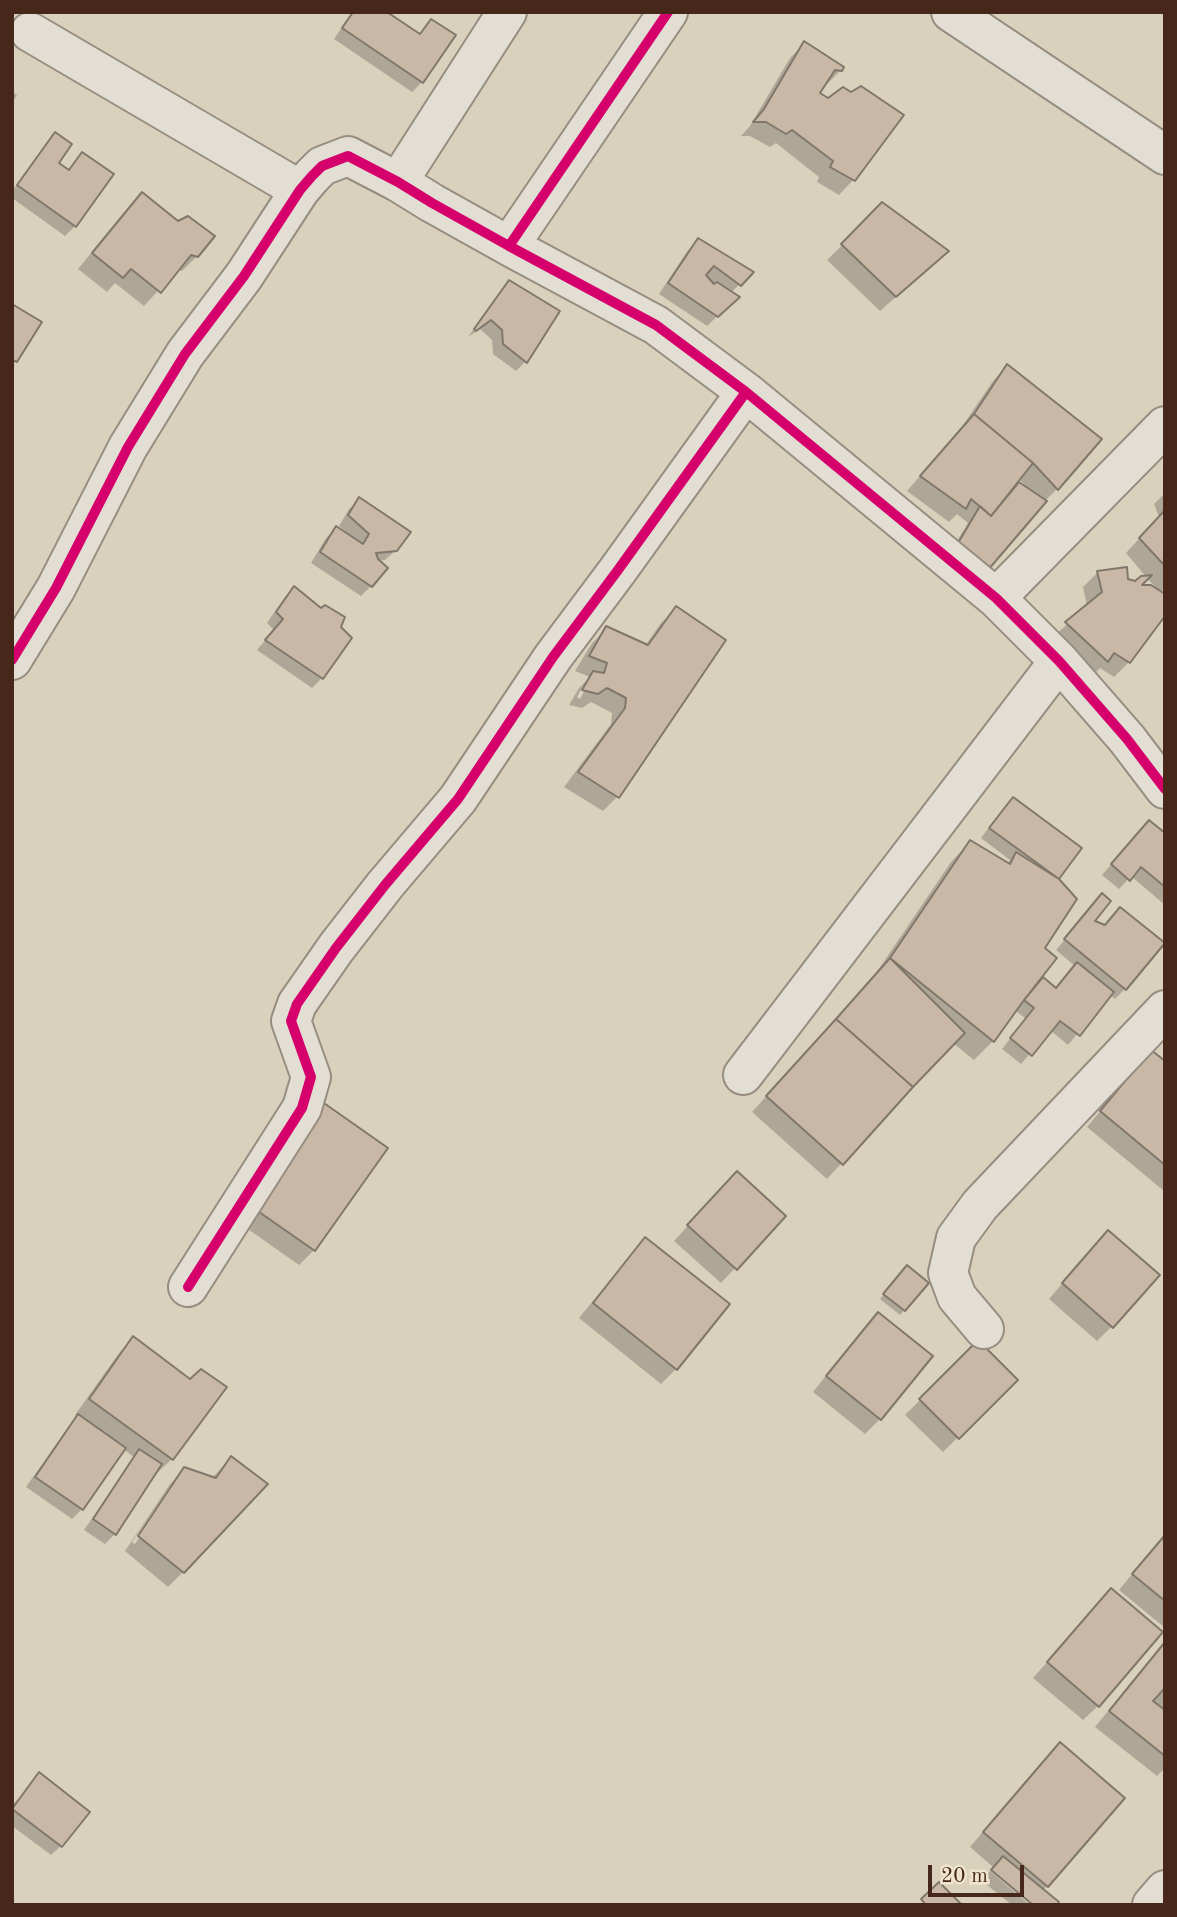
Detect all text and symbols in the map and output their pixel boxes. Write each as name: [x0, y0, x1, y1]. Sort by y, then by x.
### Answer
scale bar: [932, 1850, 1028, 1894]
text: 20 m: [941, 1866, 988, 1887]

